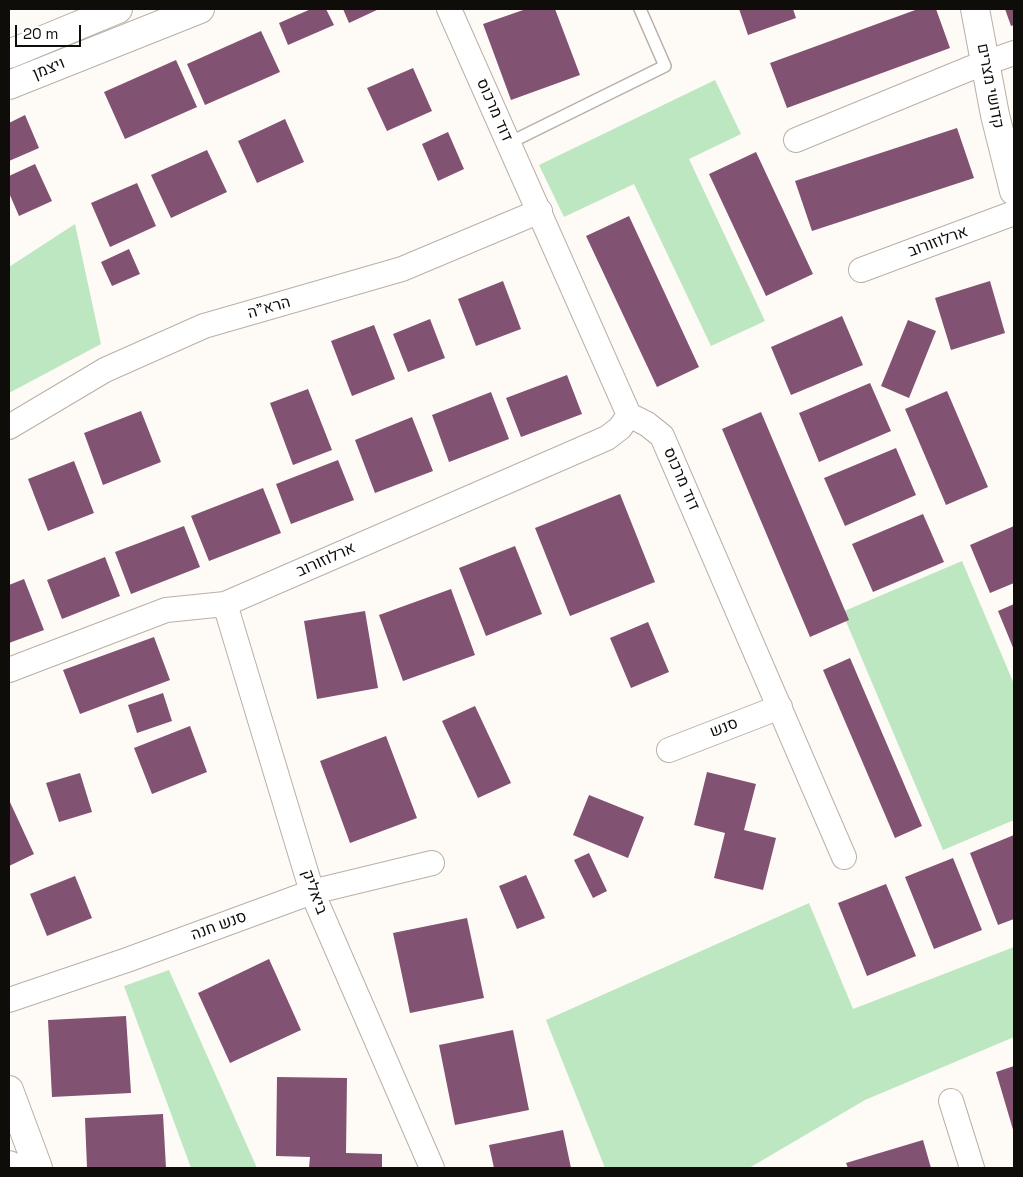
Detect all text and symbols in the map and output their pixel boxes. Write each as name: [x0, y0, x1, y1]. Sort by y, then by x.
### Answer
scale bar: [18, 15, 84, 47]
text: 20 m: [23, 24, 58, 43]
street label: קדושי מצרים: [972, 42, 1008, 130]
street label: ויצמן: [30, 54, 68, 84]
street label: דוד מרכוס: [472, 75, 516, 145]
street label: ארלוזורוב: [905, 222, 971, 262]
street label: הרא"ה: [245, 293, 293, 323]
street label: דוד מרכוס: [659, 444, 703, 514]
street label: ארלוזורוב: [294, 539, 358, 581]
street label: סנש: [707, 714, 741, 742]
street label: ביאליק: [297, 867, 331, 917]
street label: סנש חנה: [189, 907, 249, 945]

